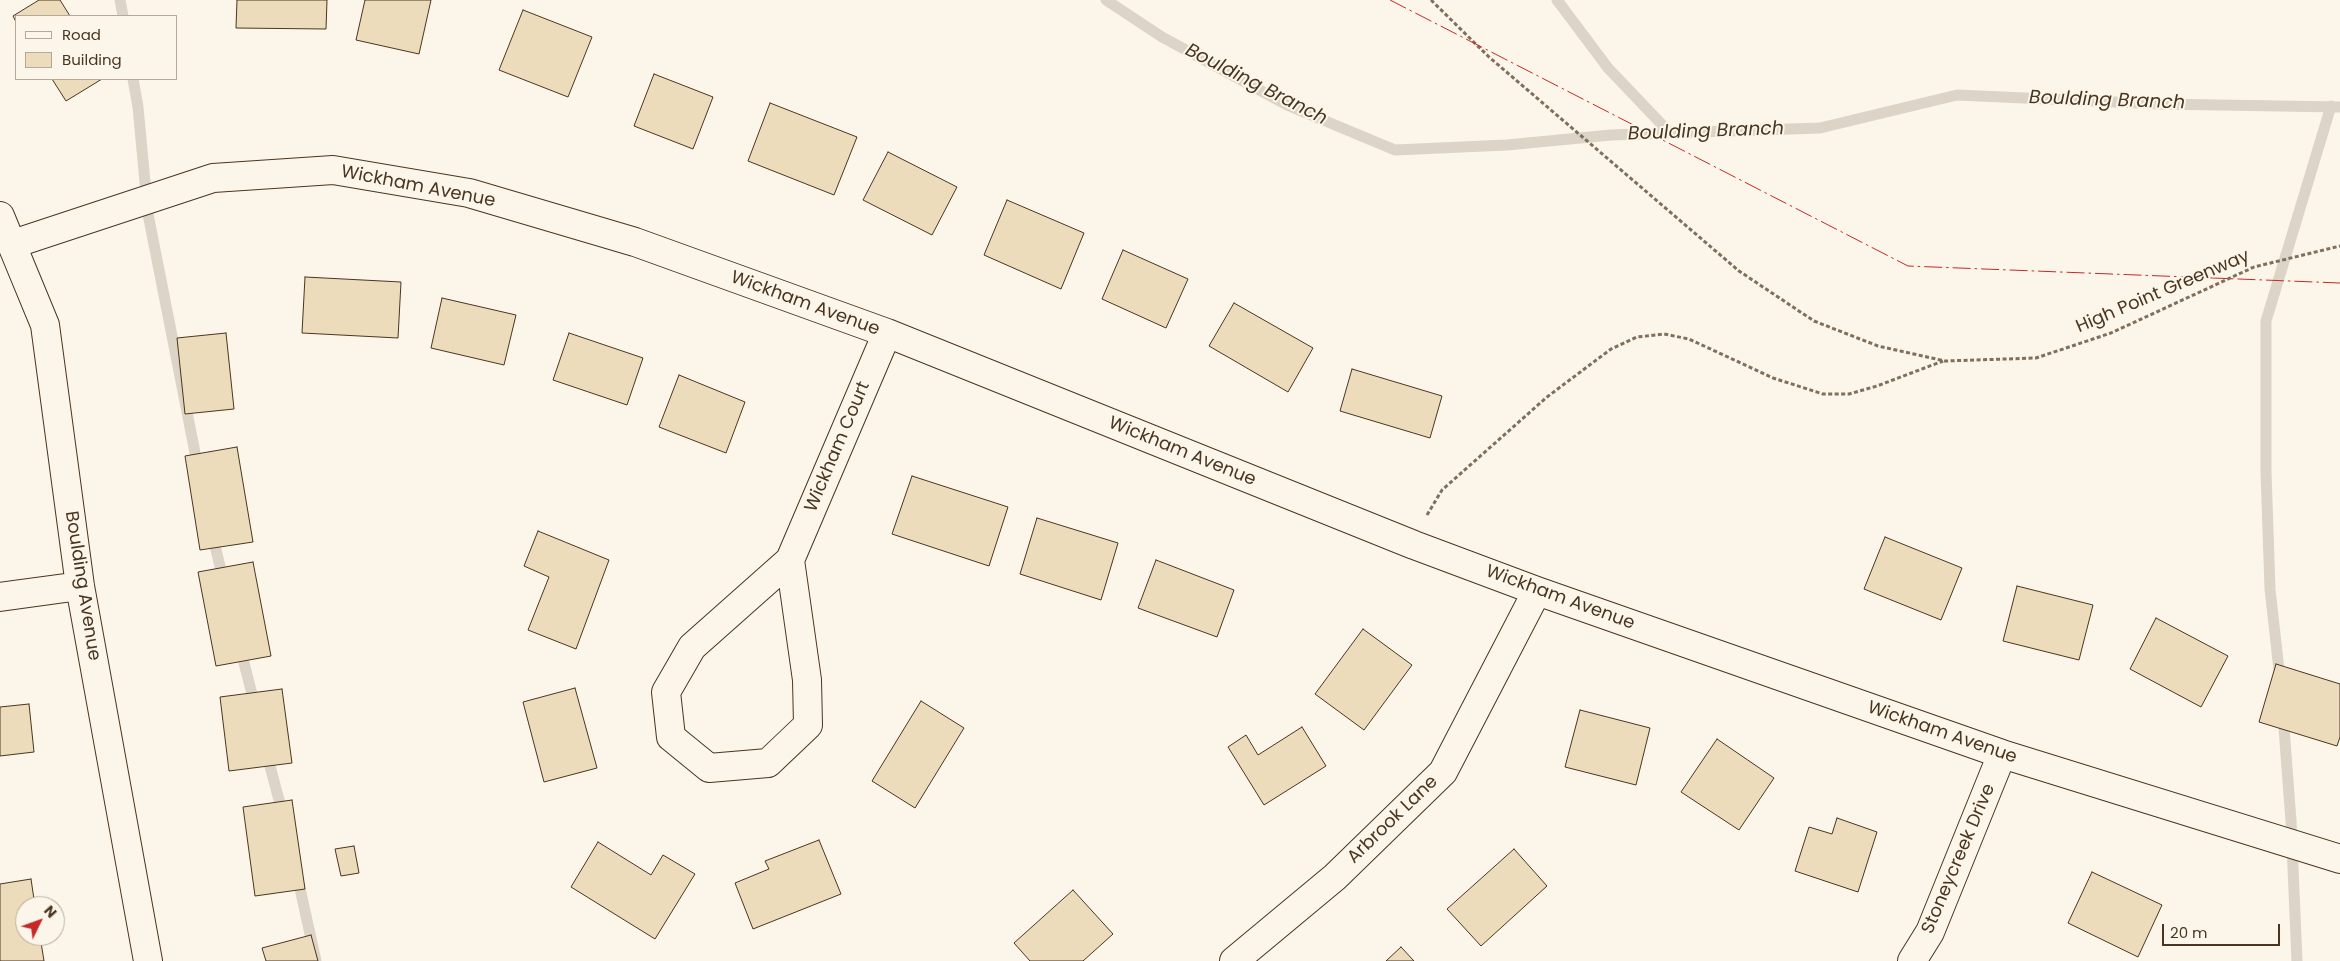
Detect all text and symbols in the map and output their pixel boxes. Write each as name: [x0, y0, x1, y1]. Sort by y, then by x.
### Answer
legend: [15, 15, 178, 80]
text: Road: [62, 24, 101, 45]
water label: Boulding Branch: [1181, 39, 1331, 131]
text: Building: [62, 49, 122, 70]
water label: Boulding Branch: [2029, 87, 2185, 115]
water label: Boulding Branch: [1628, 118, 1784, 146]
street label: Wickham Avenue: [339, 161, 497, 213]
street label: High Point Greenway: [2073, 246, 2253, 338]
street label: Wickham Avenue: [728, 267, 882, 341]
street label: Wickham Court: [801, 379, 875, 515]
street label: Wickham Avenue: [1105, 413, 1259, 491]
street label: Boulding Avenue: [60, 510, 104, 662]
street label: Wickham Avenue: [1483, 561, 1637, 635]
street label: Wickham Avenue: [1864, 697, 2020, 769]
street label: Arbrook Lane: [1343, 771, 1443, 869]
street label: Stoneycreek Drive: [1918, 781, 2000, 937]
north arrow: [15, 896, 65, 946]
text: N: [39, 901, 61, 922]
scale bar: [2165, 914, 2282, 946]
text: 20 m: [2170, 922, 2208, 943]

